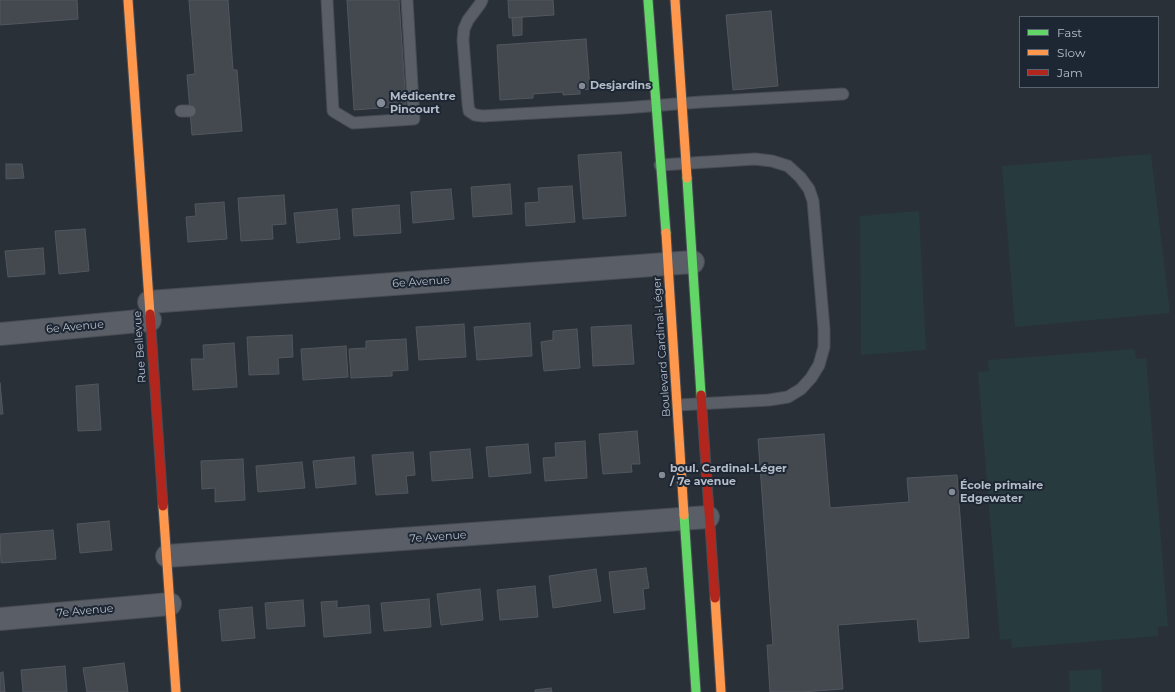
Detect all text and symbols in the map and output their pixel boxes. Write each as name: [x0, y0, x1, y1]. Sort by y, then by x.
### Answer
legend: [1019, 16, 1159, 88]
text: Fast: [1057, 25, 1082, 40]
text: Slow: [1057, 45, 1086, 60]
text: Jam: [1057, 65, 1083, 80]
place label: Desjardins: [590, 79, 651, 93]
marker: Desjardins: [577, 81, 587, 91]
place label: Médicentre Pincourt: [390, 90, 456, 116]
marker: Médicentre Pincourt: [375, 97, 387, 109]
street label: 6e Avenue: [392, 273, 450, 291]
street label: Boulevard Cardinal-Léger: [651, 276, 673, 418]
street label: Rue Bellevue: [131, 310, 149, 384]
street label: 6e Avenue: [46, 318, 104, 336]
place label: boul. Cardinal-Léger / 7e avenue: [670, 462, 787, 488]
marker: boul. Cardinal-Léger / 7e avenue: [657, 470, 667, 480]
place label: École primaire Edgewater: [960, 479, 1043, 505]
marker: École primaire Edgewater: [947, 487, 957, 497]
street label: 7e Avenue: [409, 528, 467, 546]
street label: 7e Avenue: [56, 602, 114, 620]

